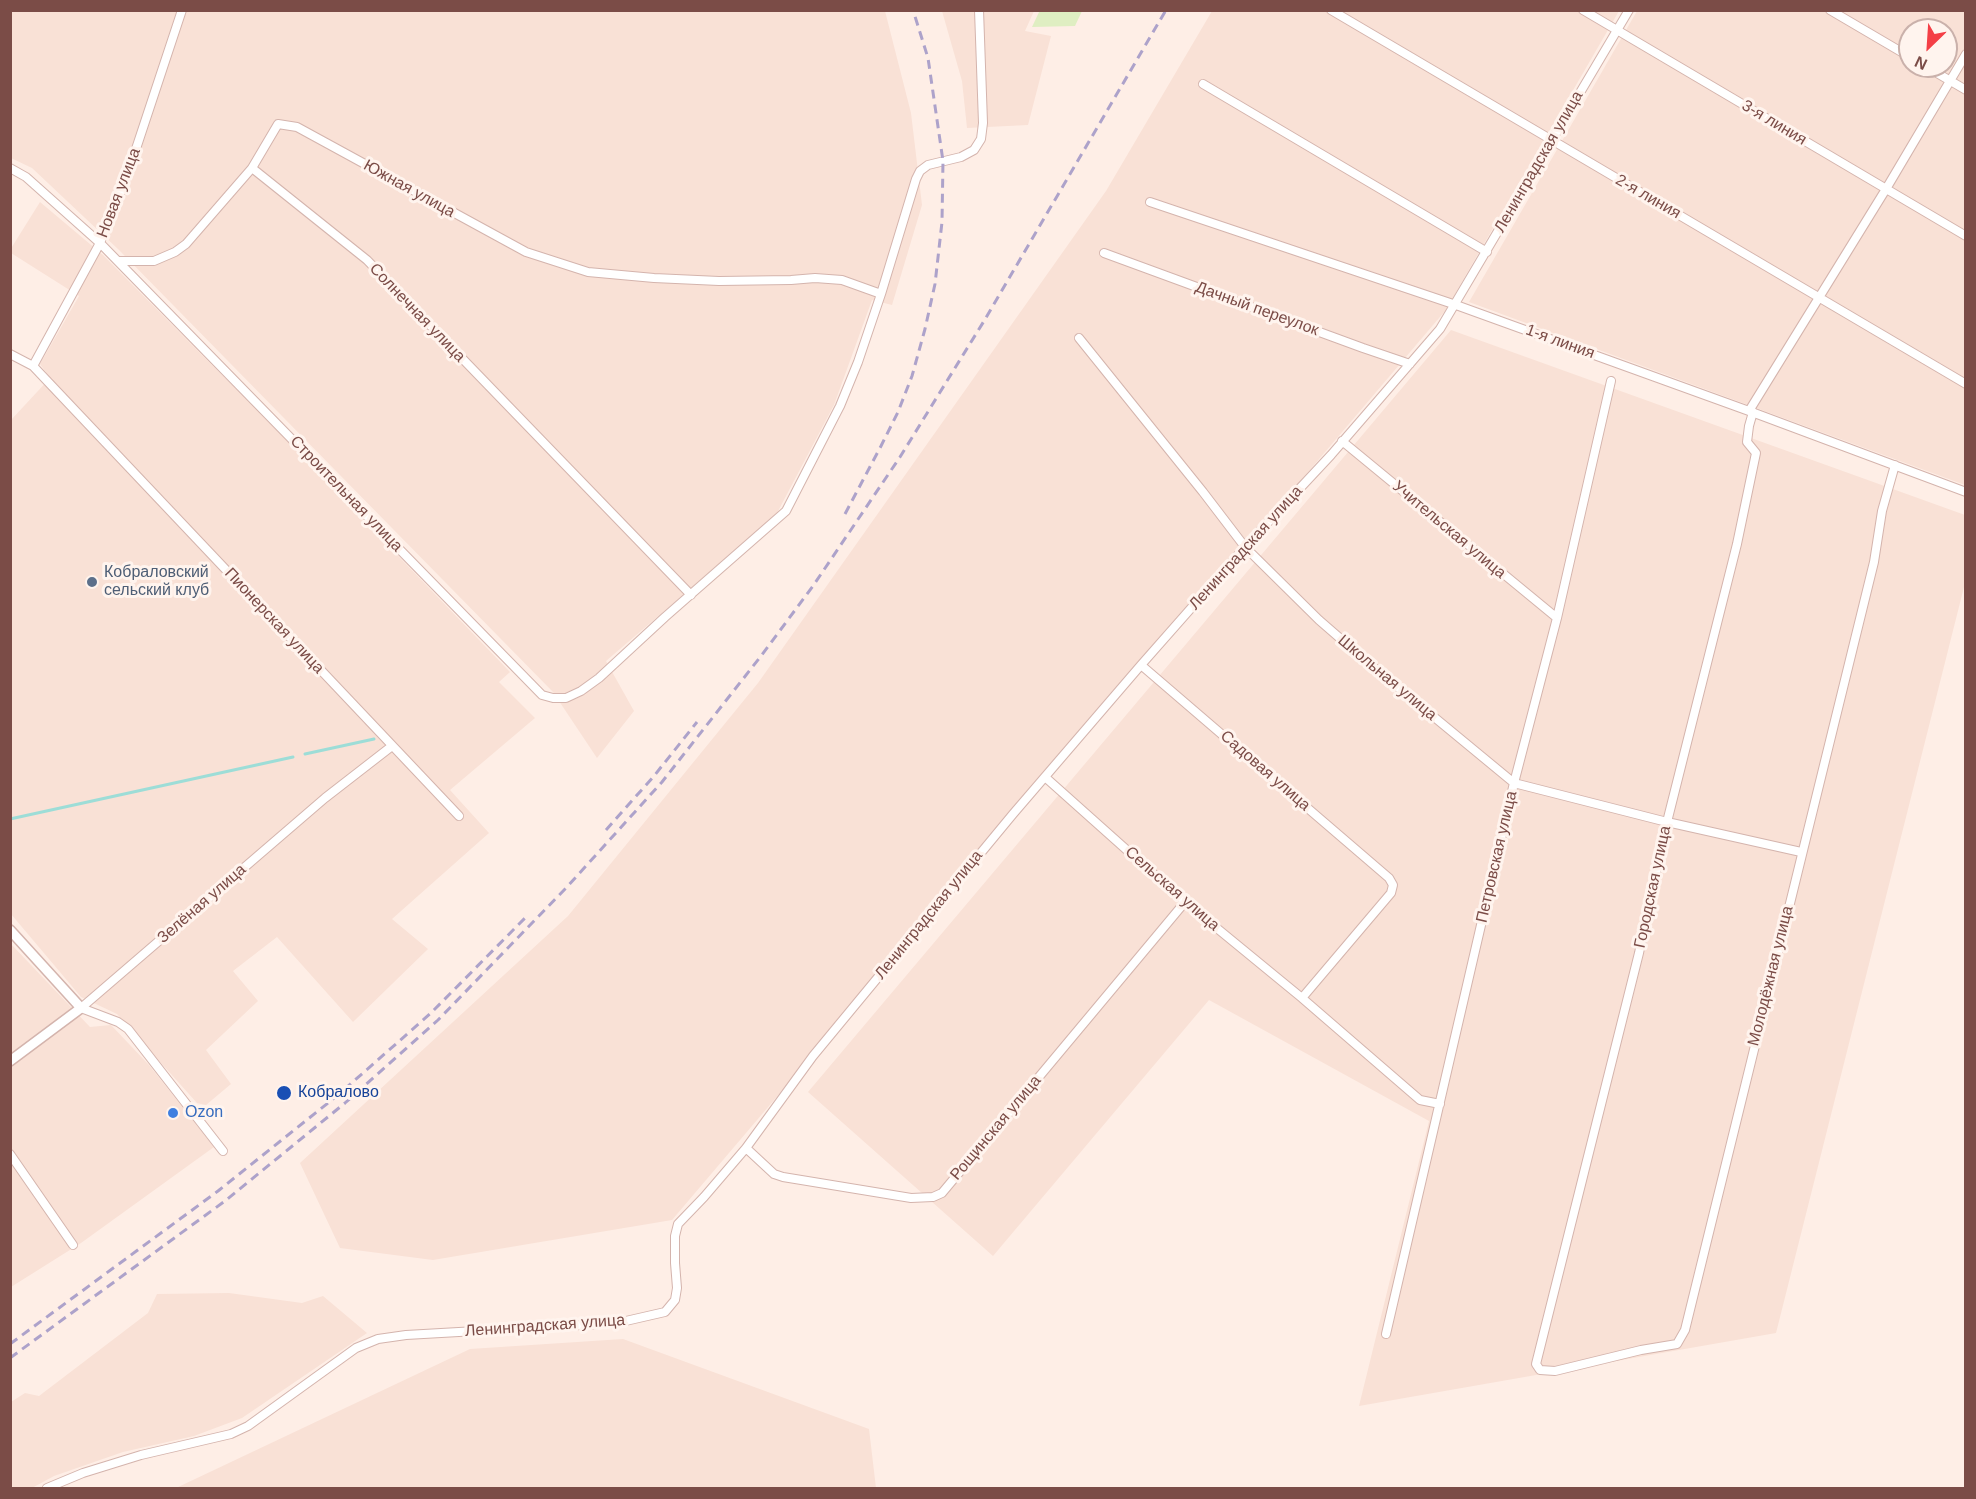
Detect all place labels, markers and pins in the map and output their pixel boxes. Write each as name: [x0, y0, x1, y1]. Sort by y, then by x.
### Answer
place label: Кобраловский сельский клуб: [104, 563, 209, 601]
marker: Кобраловский сельский клуб: [85, 575, 99, 589]
place label: Кобралово: [298, 1083, 379, 1103]
marker: Кобралово: [275, 1084, 293, 1102]
place label: Ozon: [185, 1103, 223, 1123]
marker: Ozon: [166, 1106, 180, 1120]

